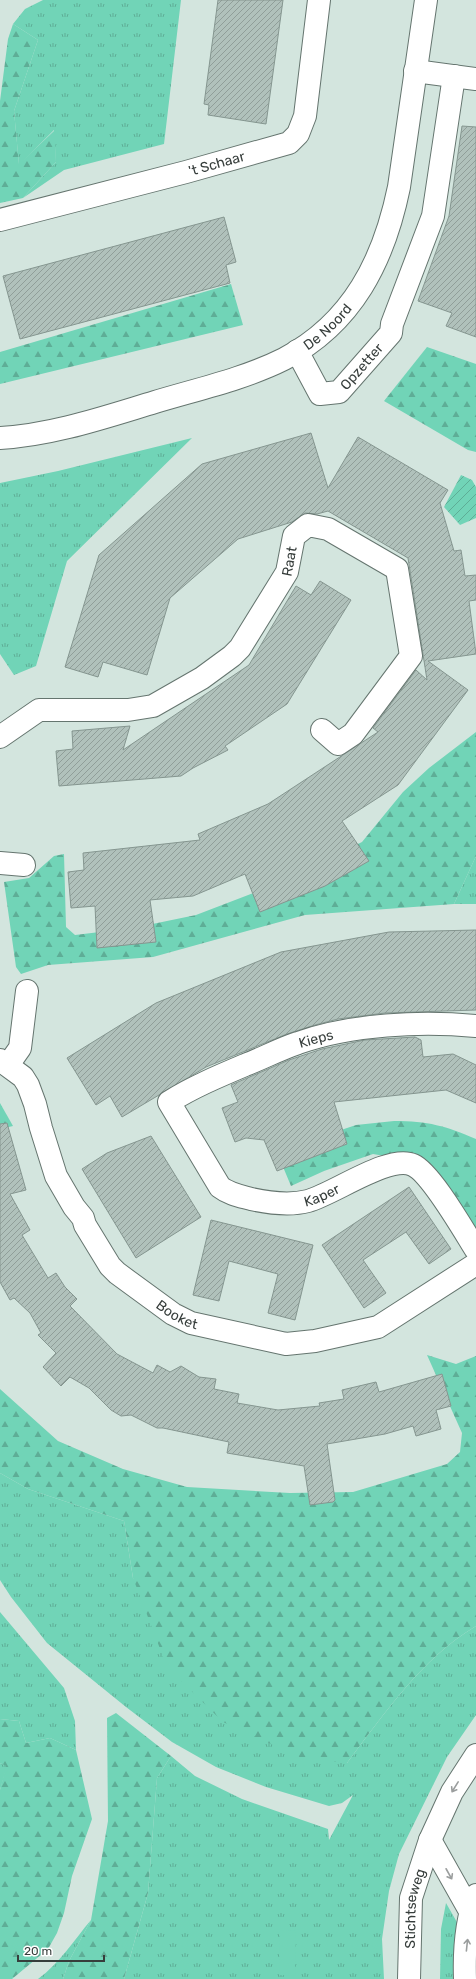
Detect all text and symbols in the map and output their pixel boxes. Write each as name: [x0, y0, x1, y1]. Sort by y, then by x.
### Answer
street label: 't Schaar: [187, 147, 247, 179]
street label: De Noord: [300, 300, 355, 354]
street label: Opzetter: [336, 339, 387, 393]
street label: Raat: [278, 544, 300, 578]
street label: Kieps: [297, 1026, 335, 1052]
street label: Kaper: [302, 1180, 343, 1210]
street label: Booket: [153, 1296, 200, 1333]
one-way arrow: [450, 1781, 458, 1793]
street label: Stichtseweg: [401, 1866, 429, 1949]
one-way arrow: [445, 1867, 453, 1879]
scale bar: [18, 1937, 104, 1963]
one-way arrow: [463, 1939, 470, 1952]
text: 20 m: [24, 1944, 52, 1958]

